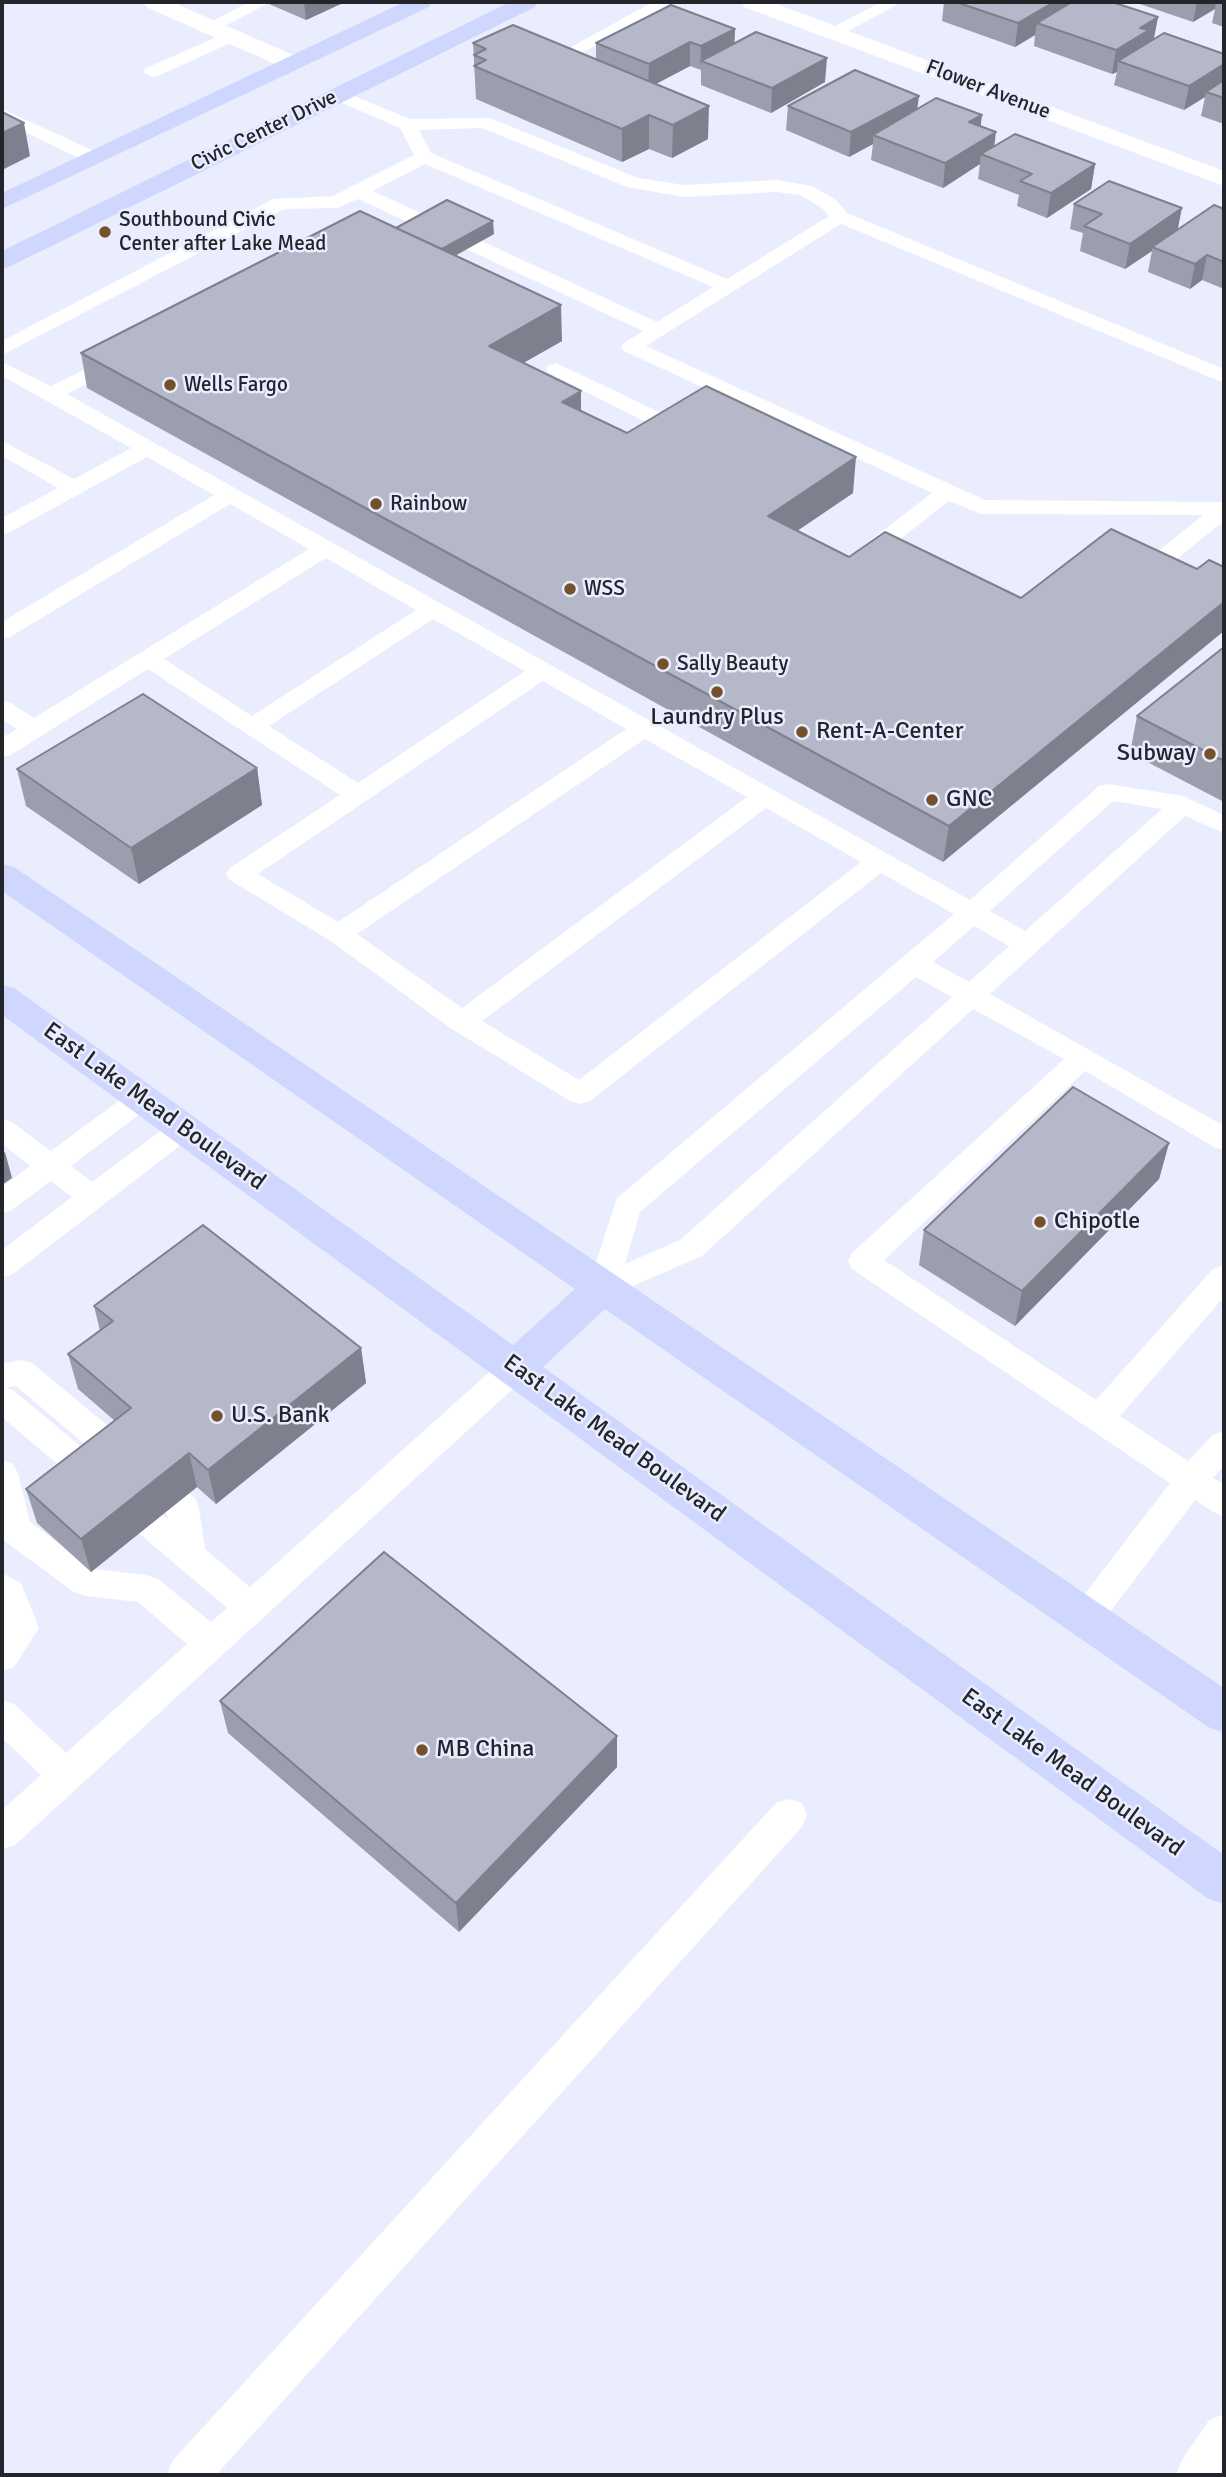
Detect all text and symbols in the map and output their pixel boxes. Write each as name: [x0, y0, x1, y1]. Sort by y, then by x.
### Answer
street label: Flower Avenue: [922, 55, 1054, 125]
street label: Civic Center Drive: [187, 85, 341, 177]
place label: Southbound Civic Center after Lake Mead: [119, 207, 326, 257]
marker: Southbound Civic Center after Lake Mead: [97, 224, 113, 240]
place label: Wells Fargo: [184, 372, 288, 398]
marker: Wells Fargo: [162, 377, 178, 393]
place label: Rainbow: [390, 491, 467, 517]
marker: Rainbow: [368, 496, 384, 512]
place label: WSS: [584, 576, 625, 602]
marker: WSS: [562, 581, 578, 597]
place label: Sally Beauty: [677, 651, 788, 677]
marker: Sally Beauty: [655, 656, 671, 672]
marker: Laundry Plus: [709, 684, 725, 700]
place label: Laundry Plus: [650, 704, 784, 732]
place label: Rent-A-Center: [816, 718, 964, 746]
marker: Rent-A-Center: [794, 724, 810, 740]
place label: Subway: [1117, 740, 1196, 768]
marker: Subway: [1202, 746, 1218, 762]
place label: GNC: [946, 786, 992, 814]
marker: GNC: [924, 792, 940, 808]
street label: East Lake Mead Boulevard: [37, 1017, 271, 1197]
place label: Chipotle: [1054, 1208, 1140, 1236]
marker: Chipotle: [1032, 1214, 1048, 1230]
street label: East Lake Mead Boulevard: [497, 1349, 731, 1529]
place label: U.S. Bank: [231, 1402, 330, 1430]
marker: U.S. Bank: [209, 1408, 225, 1424]
street label: East Lake Mead Boulevard: [955, 1683, 1189, 1863]
place label: MB China: [436, 1736, 534, 1764]
marker: MB China: [414, 1742, 430, 1758]

